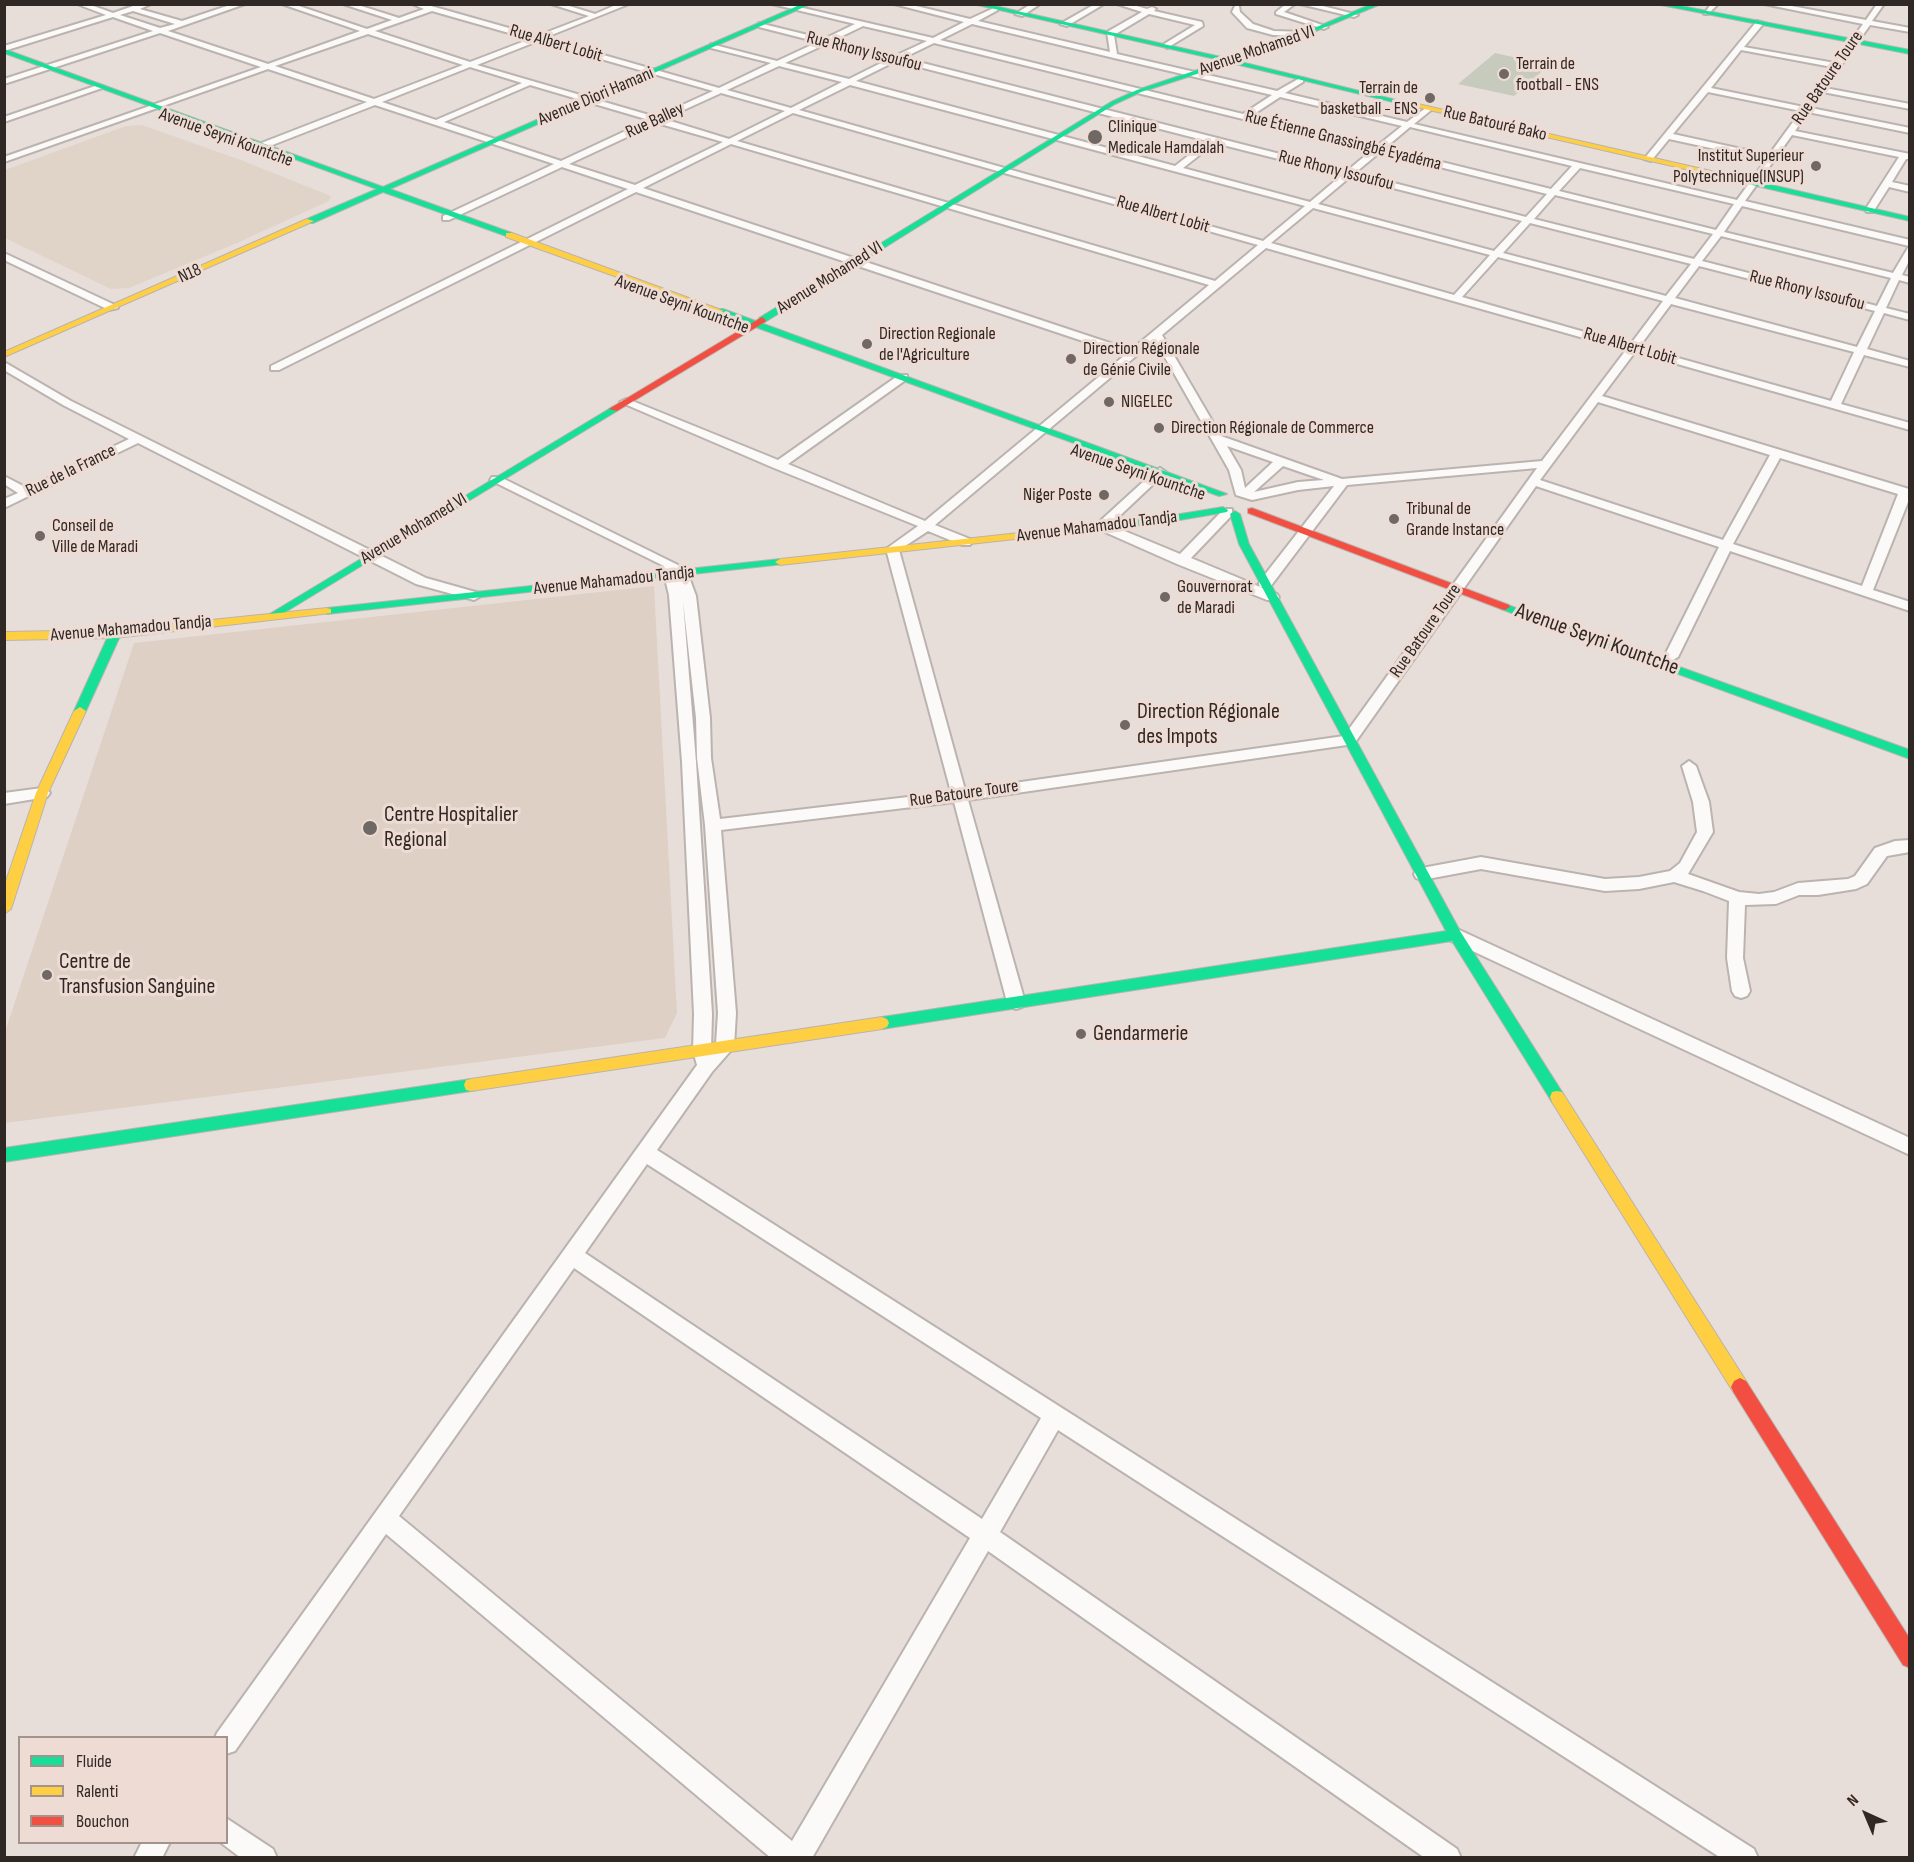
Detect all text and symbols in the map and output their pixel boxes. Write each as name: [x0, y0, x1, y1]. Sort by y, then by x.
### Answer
street label: Rue Albert Lobit: [507, 20, 605, 68]
street label: Avenue Mohamed VI: [1196, 21, 1318, 81]
street label: Rue Rhony Issoufou: [804, 27, 924, 77]
street label: Rue Batoure Toure: [1788, 27, 1868, 129]
place label: Terrain de football - ENS: [1516, 53, 1599, 96]
street label: Avenue Diori Hamani: [535, 63, 657, 131]
marker: Terrain de football - ENS: [1497, 67, 1511, 81]
place label: Terrain de basketball - ENS: [1320, 77, 1418, 119]
marker: Terrain de basketball - ENS: [1423, 91, 1437, 105]
street label: Rue Balley: [622, 98, 688, 144]
street label: Rue Batouré Bako: [1441, 102, 1549, 146]
street label: Avenue Seyni Kountche: [156, 104, 296, 172]
street label: Rue Étienne Gnassingbé Eyadéma: [1243, 106, 1443, 176]
place label: Clinique Medicale Hamdalah: [1108, 116, 1224, 158]
marker: Clinique Medicale Hamdalah: [1086, 128, 1104, 146]
place label: Institut Superieur Polytechnique(INSUP): [1673, 145, 1804, 188]
street label: Rue Rhony Issoufou: [1276, 146, 1396, 196]
marker: Institut Superieur Polytechnique(INSUP): [1809, 159, 1823, 173]
street label: Rue Albert Lobit: [1114, 191, 1212, 239]
street label: Avenue Mohamed VI: [773, 237, 887, 319]
street label: N18: [175, 259, 205, 289]
street label: Rue Rhony Issoufou: [1747, 266, 1867, 316]
street label: Avenue Seyni Kountche: [612, 271, 752, 339]
place label: Direction Regionale de l'Agriculture: [879, 323, 996, 366]
street label: Rue Albert Lobit: [1581, 323, 1679, 371]
marker: Direction Regionale de l'Agriculture: [860, 337, 874, 351]
place label: Direction Régionale de Génie Civile: [1083, 338, 1200, 380]
marker: Direction Régionale de Génie Civile: [1064, 352, 1078, 366]
place label: NIGELEC: [1121, 391, 1173, 413]
marker: NIGELEC: [1102, 395, 1116, 409]
place label: Direction Régionale de Commerce: [1171, 417, 1374, 439]
marker: Direction Régionale de Commerce: [1152, 421, 1166, 435]
street label: Rue de la France: [23, 440, 119, 502]
street label: Avenue Seyni Kountche: [1068, 440, 1208, 506]
place label: Niger Poste: [1023, 484, 1092, 506]
marker: Niger Poste: [1097, 488, 1111, 502]
street label: Avenue Mohamed VI: [357, 489, 471, 569]
place label: Tribunal de Grande Instance: [1406, 498, 1504, 540]
street label: Avenue Mahamadou Tandja: [1016, 506, 1178, 548]
marker: Tribunal de Grande Instance: [1387, 512, 1401, 526]
place label: Conseil de Ville de Maradi: [52, 515, 138, 558]
marker: Conseil de Ville de Maradi: [33, 529, 47, 543]
street label: Avenue Mahamadou Tandja: [533, 562, 695, 600]
place label: Gouvernorat de Maradi: [1177, 576, 1253, 618]
street label: Rue Batoure Toure: [1386, 580, 1466, 682]
marker: Gouvernorat de Maradi: [1158, 590, 1172, 604]
street label: Avenue Seyni Kountche: [1512, 598, 1682, 682]
street label: Avenue Mahamadou Tandja: [50, 611, 212, 647]
place label: Direction Régionale des Impots: [1137, 699, 1280, 750]
marker: Direction Régionale des Impots: [1118, 718, 1132, 732]
street label: Rue Batoure Toure: [908, 776, 1020, 812]
place label: Centre Hospitalier Regional: [384, 802, 518, 854]
marker: Centre Hospitalier Regional: [361, 819, 379, 837]
place label: Centre de Transfusion Sanguine: [59, 949, 215, 1000]
marker: Centre de Transfusion Sanguine: [40, 968, 54, 982]
place label: Gendarmerie: [1093, 1021, 1188, 1047]
marker: Gendarmerie: [1074, 1027, 1088, 1041]
legend: [18, 1736, 228, 1844]
text: Fluide: [76, 1751, 112, 1772]
text: Ralenti: [76, 1781, 118, 1802]
north arrow: [1836, 1784, 1896, 1844]
text: N: [1843, 1791, 1863, 1811]
text: Bouchon: [76, 1811, 129, 1832]

